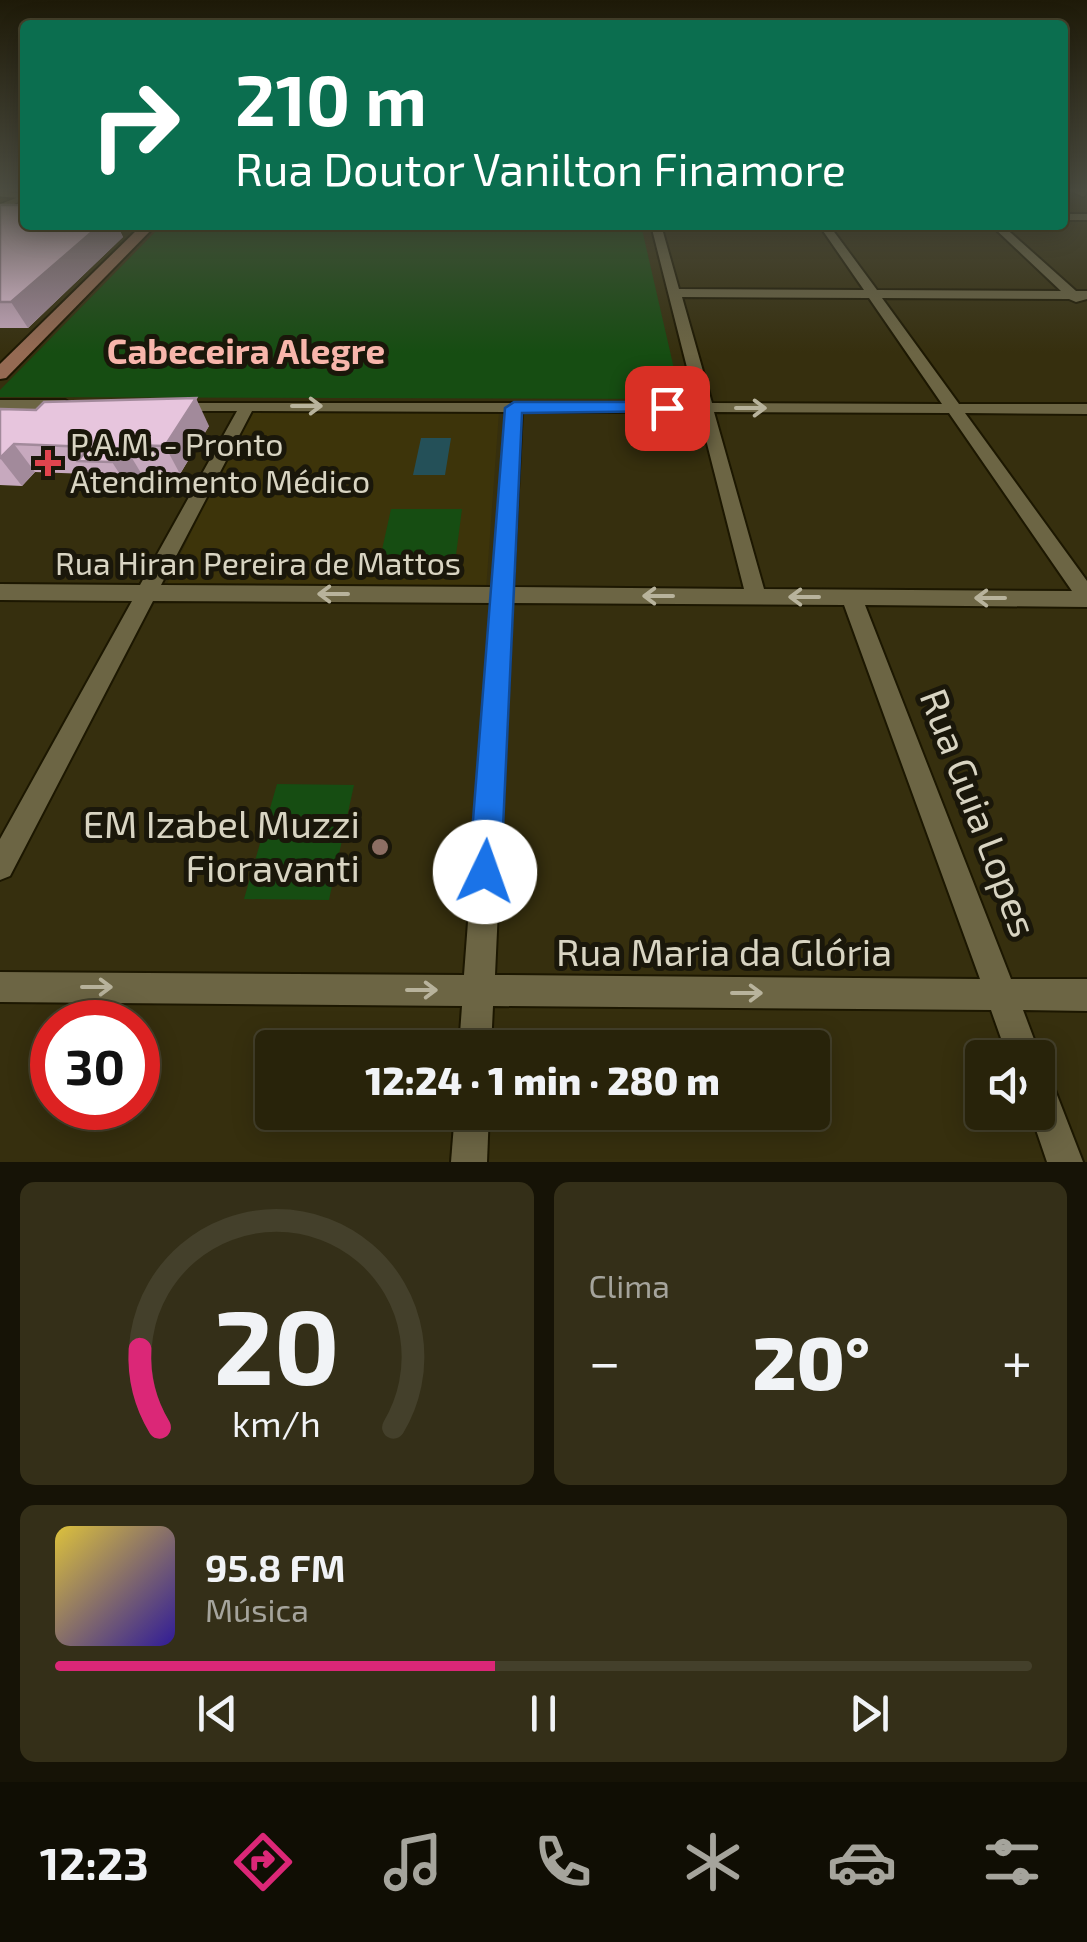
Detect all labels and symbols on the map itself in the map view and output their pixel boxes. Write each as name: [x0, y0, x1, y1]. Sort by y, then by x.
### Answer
district label: Cabeceira Alegre: [107, 329, 385, 371]
pin: [625, 366, 710, 451]
one-way arrow: [290, 396, 323, 416]
one-way arrow: [734, 398, 767, 418]
place label: P.A.M. - Pronto Atendimento Médico: [70, 424, 370, 499]
marker: P.A.M. - Pronto Atendimento Médico: [35, 450, 61, 476]
street label: Rua Hiran Pereira de Mattos: [55, 543, 461, 581]
one-way arrow: [318, 585, 350, 604]
one-way arrow: [643, 586, 676, 606]
one-way arrow: [788, 588, 820, 606]
one-way arrow: [974, 589, 1006, 608]
street label: Rua Guia Lopes: [912, 682, 1048, 943]
place label: EM Izabel Muzzi Fioravanti: [83, 800, 360, 890]
position arrow: [433, 820, 537, 924]
marker: EM Izabel Muzzi Fioravanti: [369, 836, 391, 858]
street label: Rua Maria da Glória: [556, 928, 892, 974]
one-way arrow: [81, 978, 113, 997]
one-way arrow: [406, 980, 438, 1000]
one-way arrow: [730, 984, 763, 1002]
speed limit sign: 30: [30, 1000, 160, 1130]

